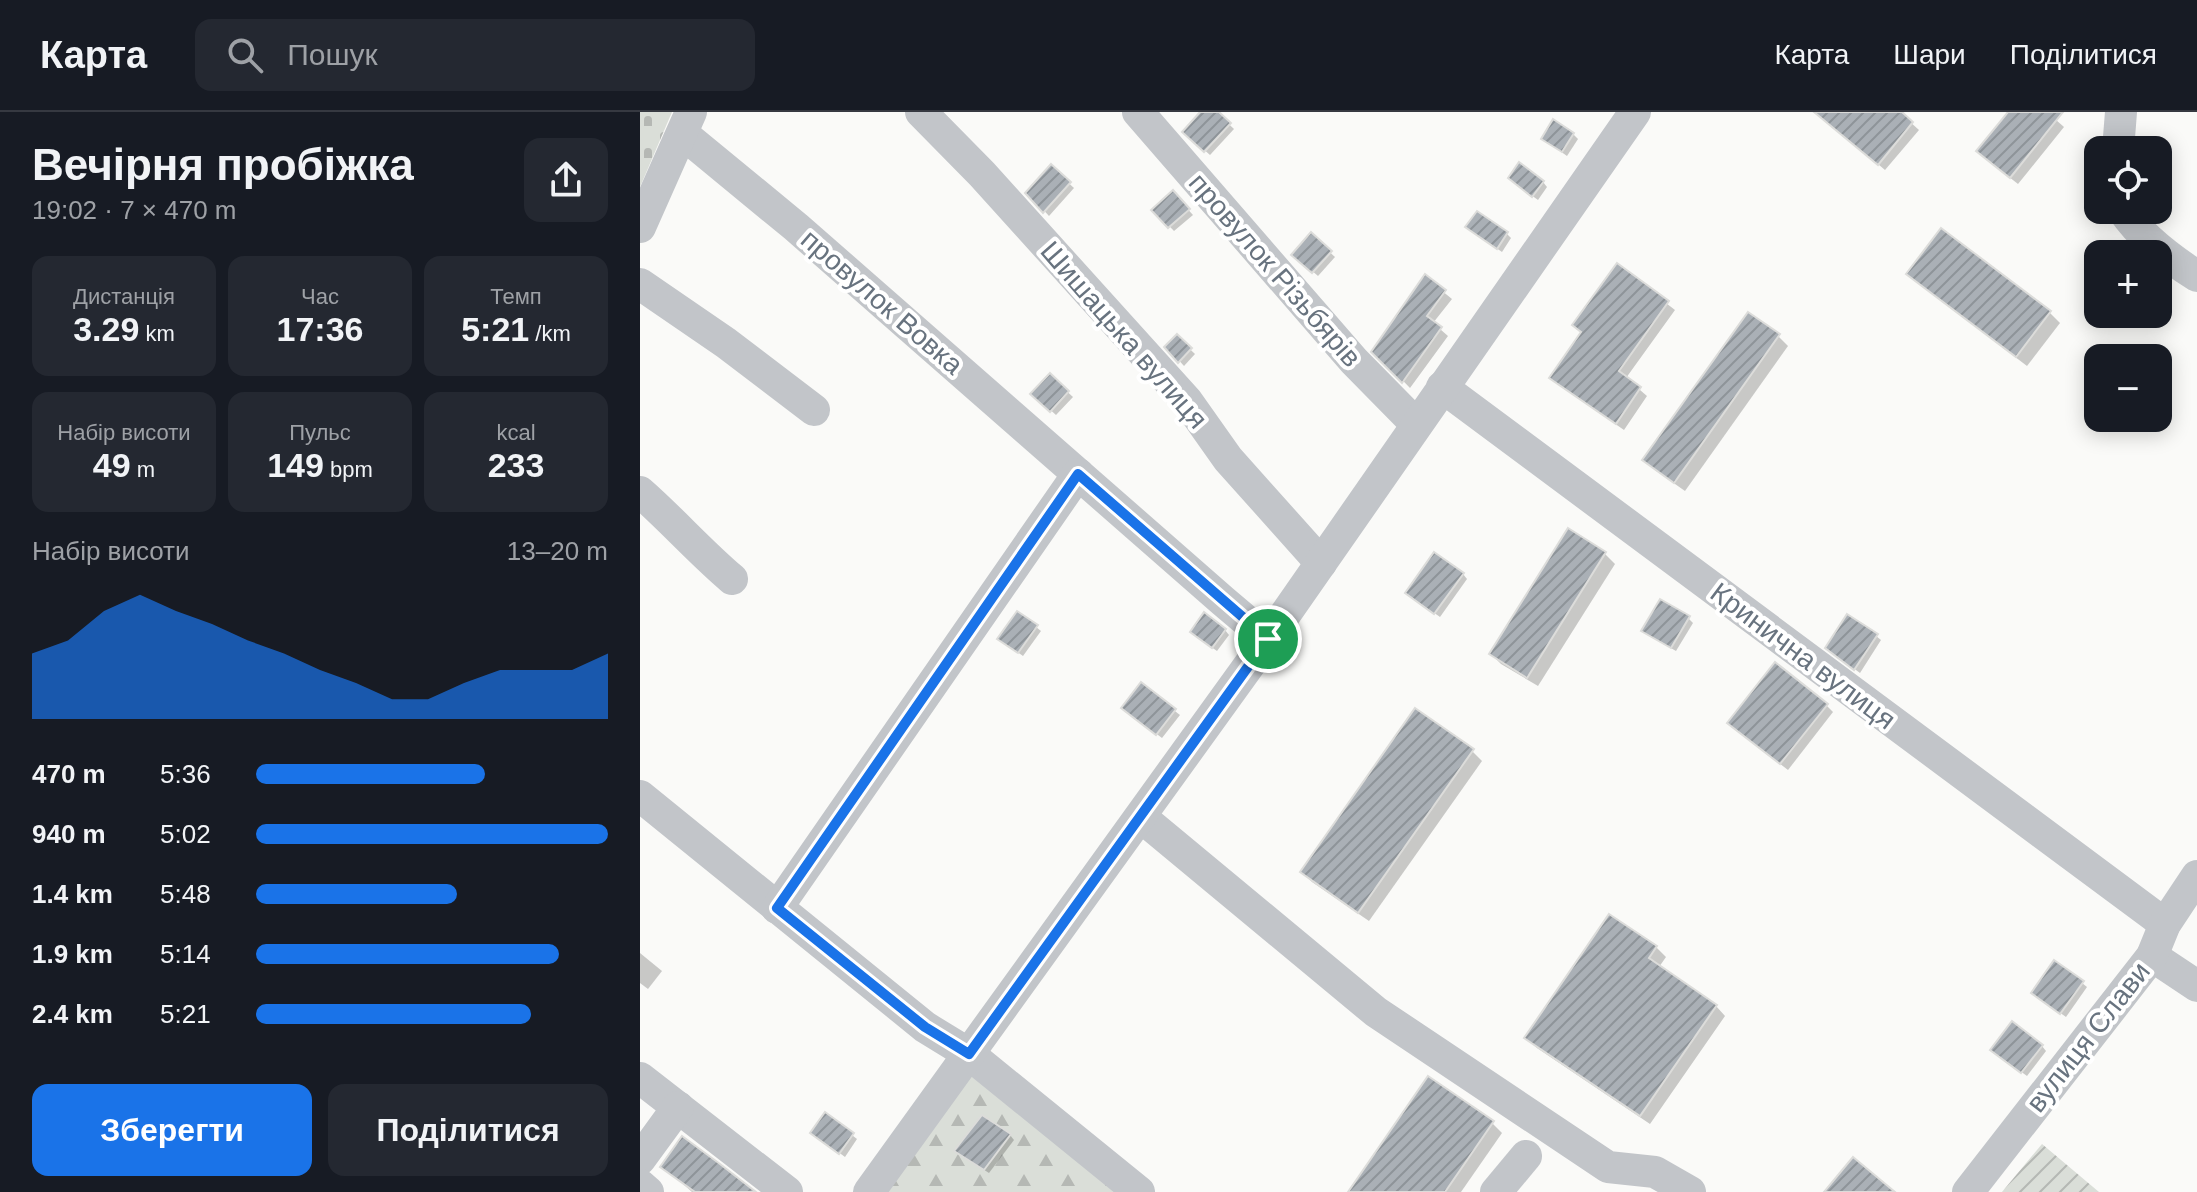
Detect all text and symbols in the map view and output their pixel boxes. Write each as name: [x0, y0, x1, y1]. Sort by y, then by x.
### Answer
search box: [195, 19, 755, 91]
icon: search: [223, 33, 267, 77]
text: Карта: [40, 34, 147, 76]
text: Пошук: [287, 38, 378, 71]
text: Карта: [1774, 39, 1849, 70]
text: Шари: [1893, 39, 1966, 70]
text: Поділитися: [2010, 39, 2157, 70]
map controls: [2084, 136, 2172, 432]
button: locate: [2084, 136, 2172, 224]
button: share: [524, 138, 608, 222]
text: Вечірня пробіжка: [32, 140, 414, 189]
street label: провулок Різьбярів: [1183, 167, 1367, 373]
text: 19:02 · 7 × 470 m: [32, 195, 237, 225]
street label: провулок Вовка: [795, 223, 969, 381]
street label: Шишацька вулиця: [1035, 235, 1213, 435]
button: +: [2084, 240, 2172, 328]
text: Дистанція: [73, 284, 175, 309]
text: Час: [301, 284, 339, 309]
text: Темп: [490, 284, 542, 309]
text: 3.29: [73, 310, 139, 348]
text: 17:36: [277, 310, 363, 348]
text: 5:21: [461, 310, 529, 348]
text: km: [139, 321, 175, 346]
text: /km: [529, 321, 571, 346]
button: −: [2084, 344, 2172, 432]
text: Набір висоти: [57, 420, 191, 445]
text: Пульс: [289, 420, 351, 445]
text: kcal: [496, 420, 536, 445]
text: 49: [93, 446, 131, 484]
text: 149: [267, 446, 324, 484]
text: 233: [488, 446, 544, 484]
text: m: [131, 457, 155, 482]
text: bpm: [324, 457, 373, 482]
text: Набір висоти: [32, 536, 190, 566]
text: 13–20 m: [507, 536, 608, 566]
street label: Кринична вулиця: [1705, 577, 1901, 735]
pin: [1234, 605, 1302, 673]
icon: arrive: [1246, 617, 1290, 661]
text: 470 m: [32, 759, 106, 789]
text: 5:36: [160, 759, 211, 789]
text: 940 m: [32, 819, 106, 849]
text: 5:02: [160, 819, 211, 849]
text: 1.4 km: [32, 879, 113, 909]
text: 5:48: [160, 879, 211, 909]
text: 1.9 km: [32, 939, 113, 969]
text: 5:14: [160, 939, 211, 969]
street label: вулиця Слави: [2020, 956, 2156, 1118]
text: 2.4 km: [32, 999, 113, 1029]
text: 5:21: [160, 999, 211, 1029]
button: Зберегти: [32, 1084, 312, 1176]
button: Поділитися: [328, 1084, 608, 1176]

